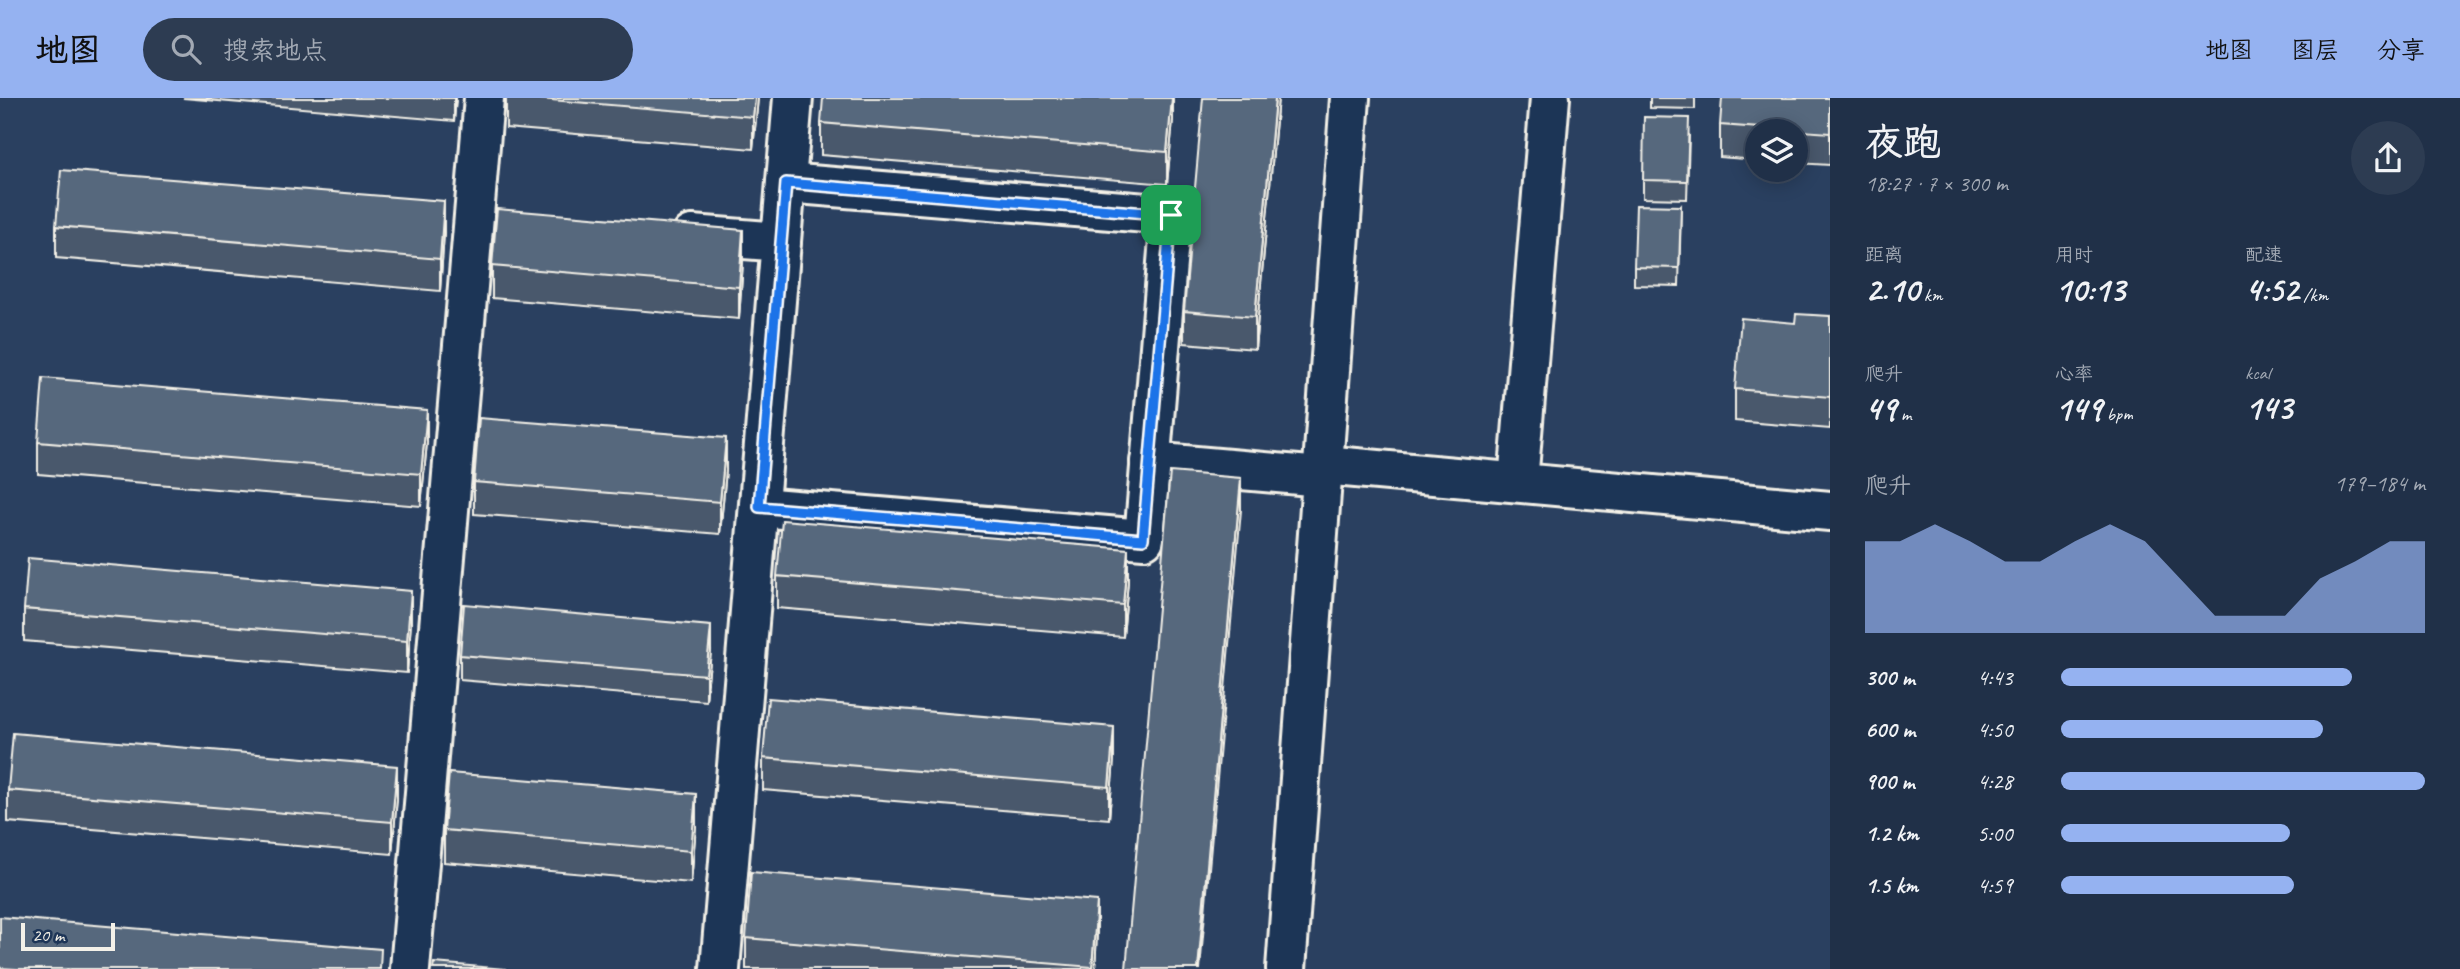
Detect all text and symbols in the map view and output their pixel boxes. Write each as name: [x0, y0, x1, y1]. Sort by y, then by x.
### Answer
search box: [143, 18, 633, 81]
text: 地图: [35, 29, 101, 71]
icon: search: [167, 30, 205, 68]
text: 搜索地点: [223, 34, 327, 67]
text: 地图: [2205, 35, 2253, 65]
text: 图层: [2291, 35, 2339, 65]
text: 分享: [2377, 35, 2425, 65]
map controls: [1745, 119, 1808, 182]
button: layers: [1745, 119, 1808, 182]
text: 夜跑: [1865, 119, 1941, 166]
button: share: [2351, 121, 2425, 195]
text: 18:27 · 7 × 300 m: [1865, 169, 2008, 198]
pin: [1141, 185, 1201, 245]
icon: arrive: [1152, 196, 1190, 234]
text: 距离: [1865, 243, 1903, 267]
text: 用时: [2055, 243, 2093, 267]
text: 配速: [2245, 243, 2283, 267]
text: 2.10: [1865, 267, 1919, 312]
text: 10:13: [2055, 267, 2125, 312]
text: 4:52: [2245, 267, 2299, 312]
text: km: [1919, 283, 1942, 307]
text: /km: [2299, 283, 2328, 307]
text: kcal: [2245, 361, 2270, 385]
text: 爬升: [1865, 362, 1903, 386]
text: 心率: [2055, 362, 2093, 386]
text: 143: [2245, 385, 2292, 430]
text: 49: [1865, 386, 1896, 431]
text: 149: [2055, 386, 2102, 431]
text: m: [1896, 402, 1911, 426]
text: bpm: [2102, 402, 2133, 426]
text: 179–184 m: [2334, 469, 2425, 498]
text: 爬升: [1865, 471, 1911, 500]
text: 300 m: [1865, 663, 1915, 692]
text: 4:43: [1977, 663, 2013, 692]
text: 600 m: [1865, 715, 1915, 744]
text: 4:50: [1977, 715, 2013, 744]
text: 900 m: [1865, 767, 1914, 796]
text: 4:28: [1977, 767, 2013, 796]
text: 1.2 km: [1865, 819, 1919, 848]
text: 5:00: [1977, 819, 2013, 848]
text: 1.5 km: [1865, 871, 1918, 900]
text: 4:59: [1977, 871, 2013, 900]
scale bar: [21, 920, 116, 952]
text: 20 m: [32, 923, 64, 947]

